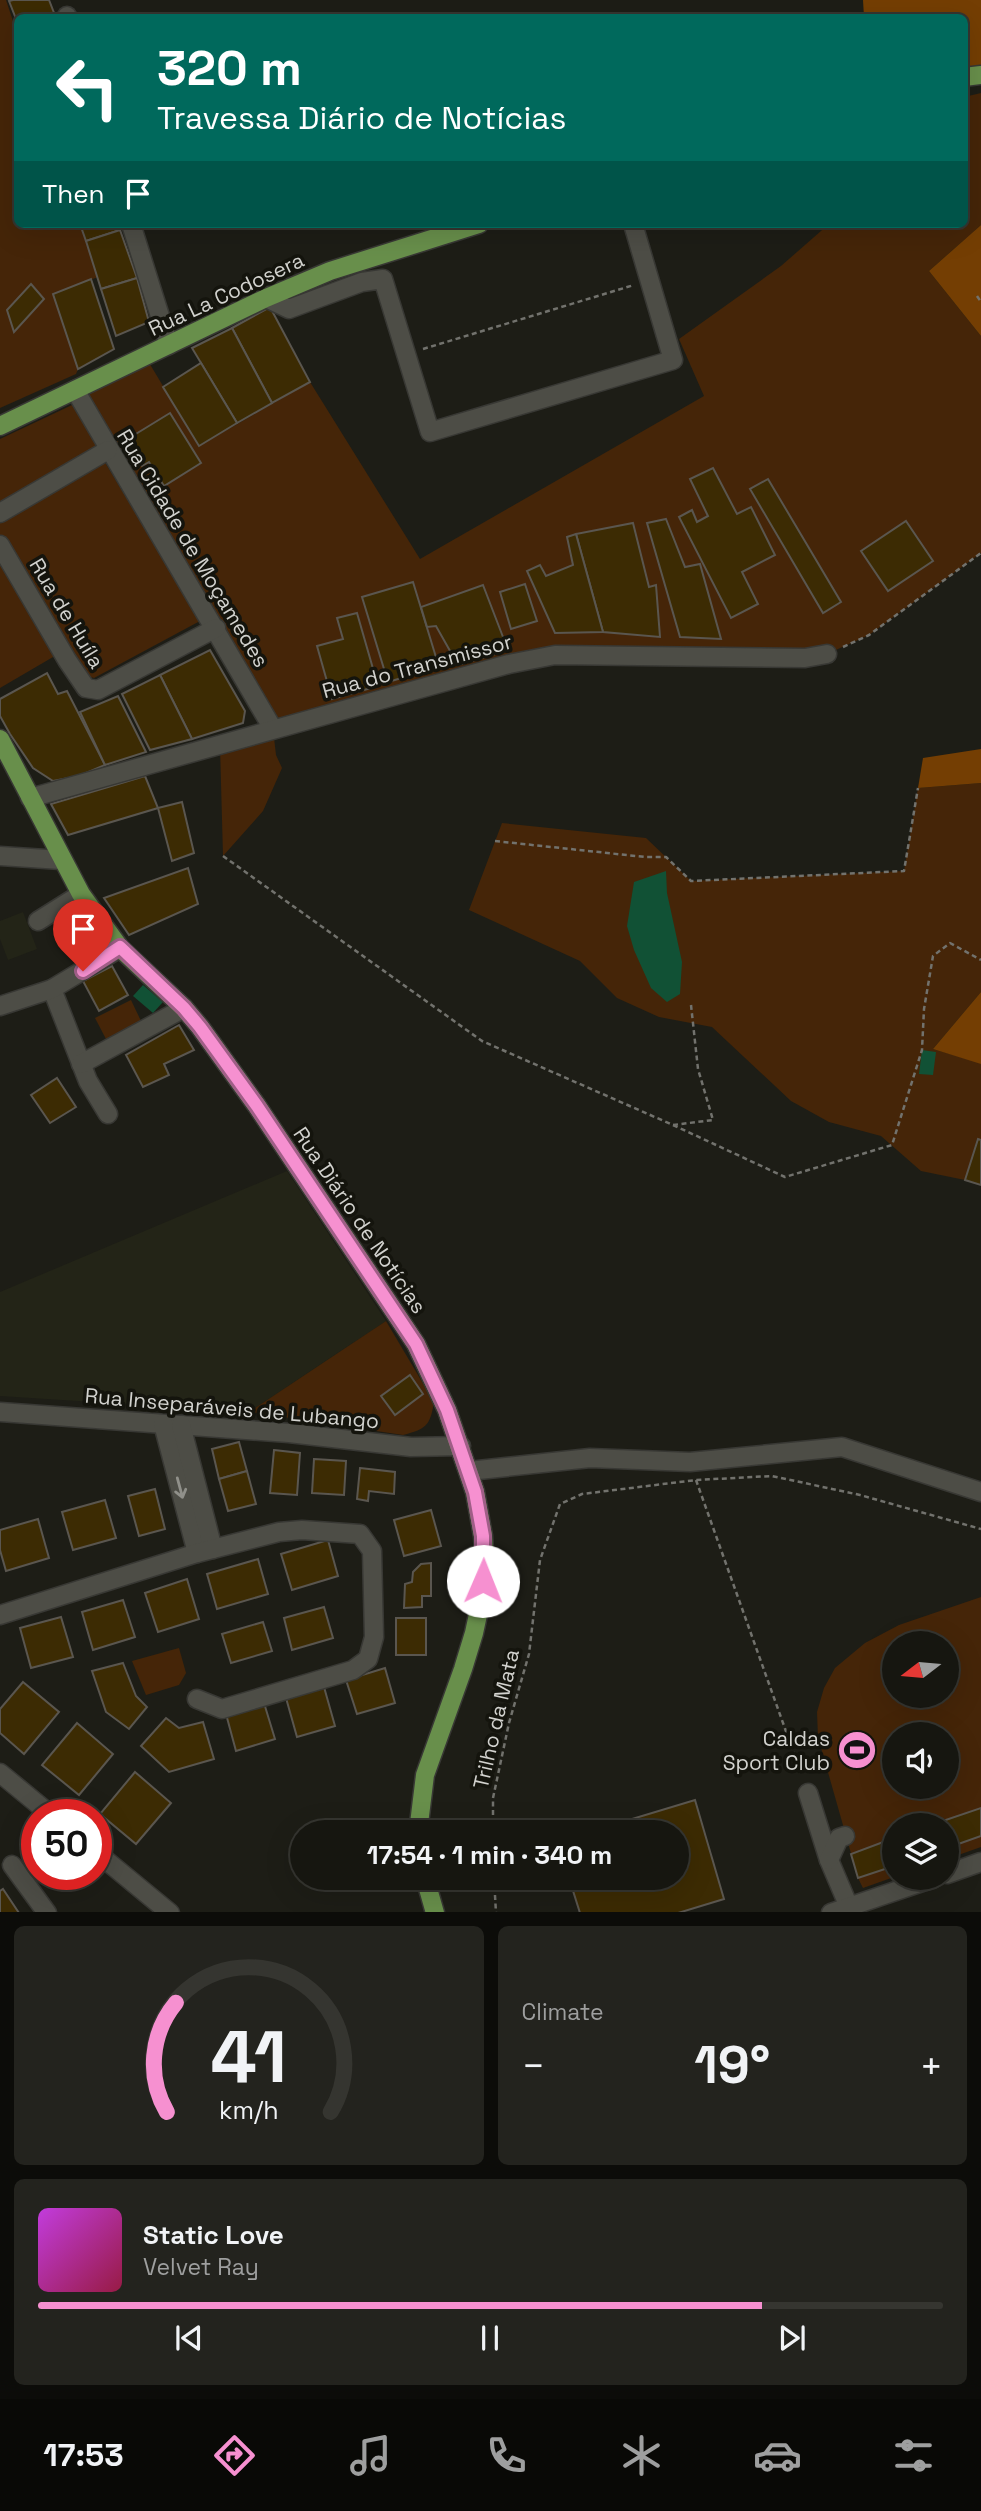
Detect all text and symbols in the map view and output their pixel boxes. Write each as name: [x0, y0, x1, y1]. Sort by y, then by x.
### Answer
text: 320 m: [157, 37, 302, 99]
icon: left: [42, 42, 133, 133]
text: Travessa Diário de Notícias: [157, 98, 566, 138]
icon: arrive: [119, 175, 157, 213]
text: Then: [42, 177, 105, 211]
street label: Rua La Codosera: [144, 246, 308, 342]
street label: Rua Cidade de Moçamedes: [111, 424, 275, 672]
street label: Rua de Huíla: [24, 553, 110, 673]
street label: Rua do Transmissor: [319, 628, 515, 704]
pin: [53, 899, 113, 971]
icon: arrive: [64, 910, 102, 948]
street label: Rua Diário de Notícias: [287, 1121, 433, 1319]
street label: Rua Inseparáveis de Lubango: [84, 1382, 380, 1434]
one-way arrow: [174, 1477, 187, 1499]
position arrow: [446, 1544, 520, 1618]
north arrow: [882, 1631, 959, 1708]
map controls: [882, 1631, 959, 1890]
street label: Trilho da Mata: [467, 1647, 525, 1791]
button: sound: [882, 1722, 959, 1799]
place label: Caldas Sport Club: [723, 1725, 830, 1776]
sports icon: Caldas Sport Club: [836, 1729, 878, 1771]
speed limit sign: 50: [21, 1799, 112, 1890]
button: layers: [882, 1813, 959, 1890]
text: 17:54 · 1 min · 340 m: [367, 1838, 612, 1872]
text: Climate: [522, 1997, 604, 2027]
text: 41: [211, 2010, 287, 2103]
text: 19°: [694, 2032, 770, 2098]
text: −: [522, 2042, 545, 2090]
text: +: [919, 2042, 943, 2090]
text: km/h: [219, 2093, 279, 2125]
text: Static Love: [143, 2218, 284, 2252]
text: Velvet Ray: [143, 2252, 259, 2282]
icon: previous: [170, 2319, 208, 2357]
icon: pause: [471, 2319, 509, 2357]
icon: next: [773, 2319, 811, 2357]
icon: directions: [210, 2431, 259, 2480]
icon: music: [346, 2431, 395, 2480]
icon: phone: [482, 2431, 531, 2480]
icon: climate: [617, 2431, 666, 2480]
icon: car: [753, 2431, 802, 2480]
icon: filters: [889, 2431, 938, 2480]
text: 17:53: [43, 2435, 124, 2475]

